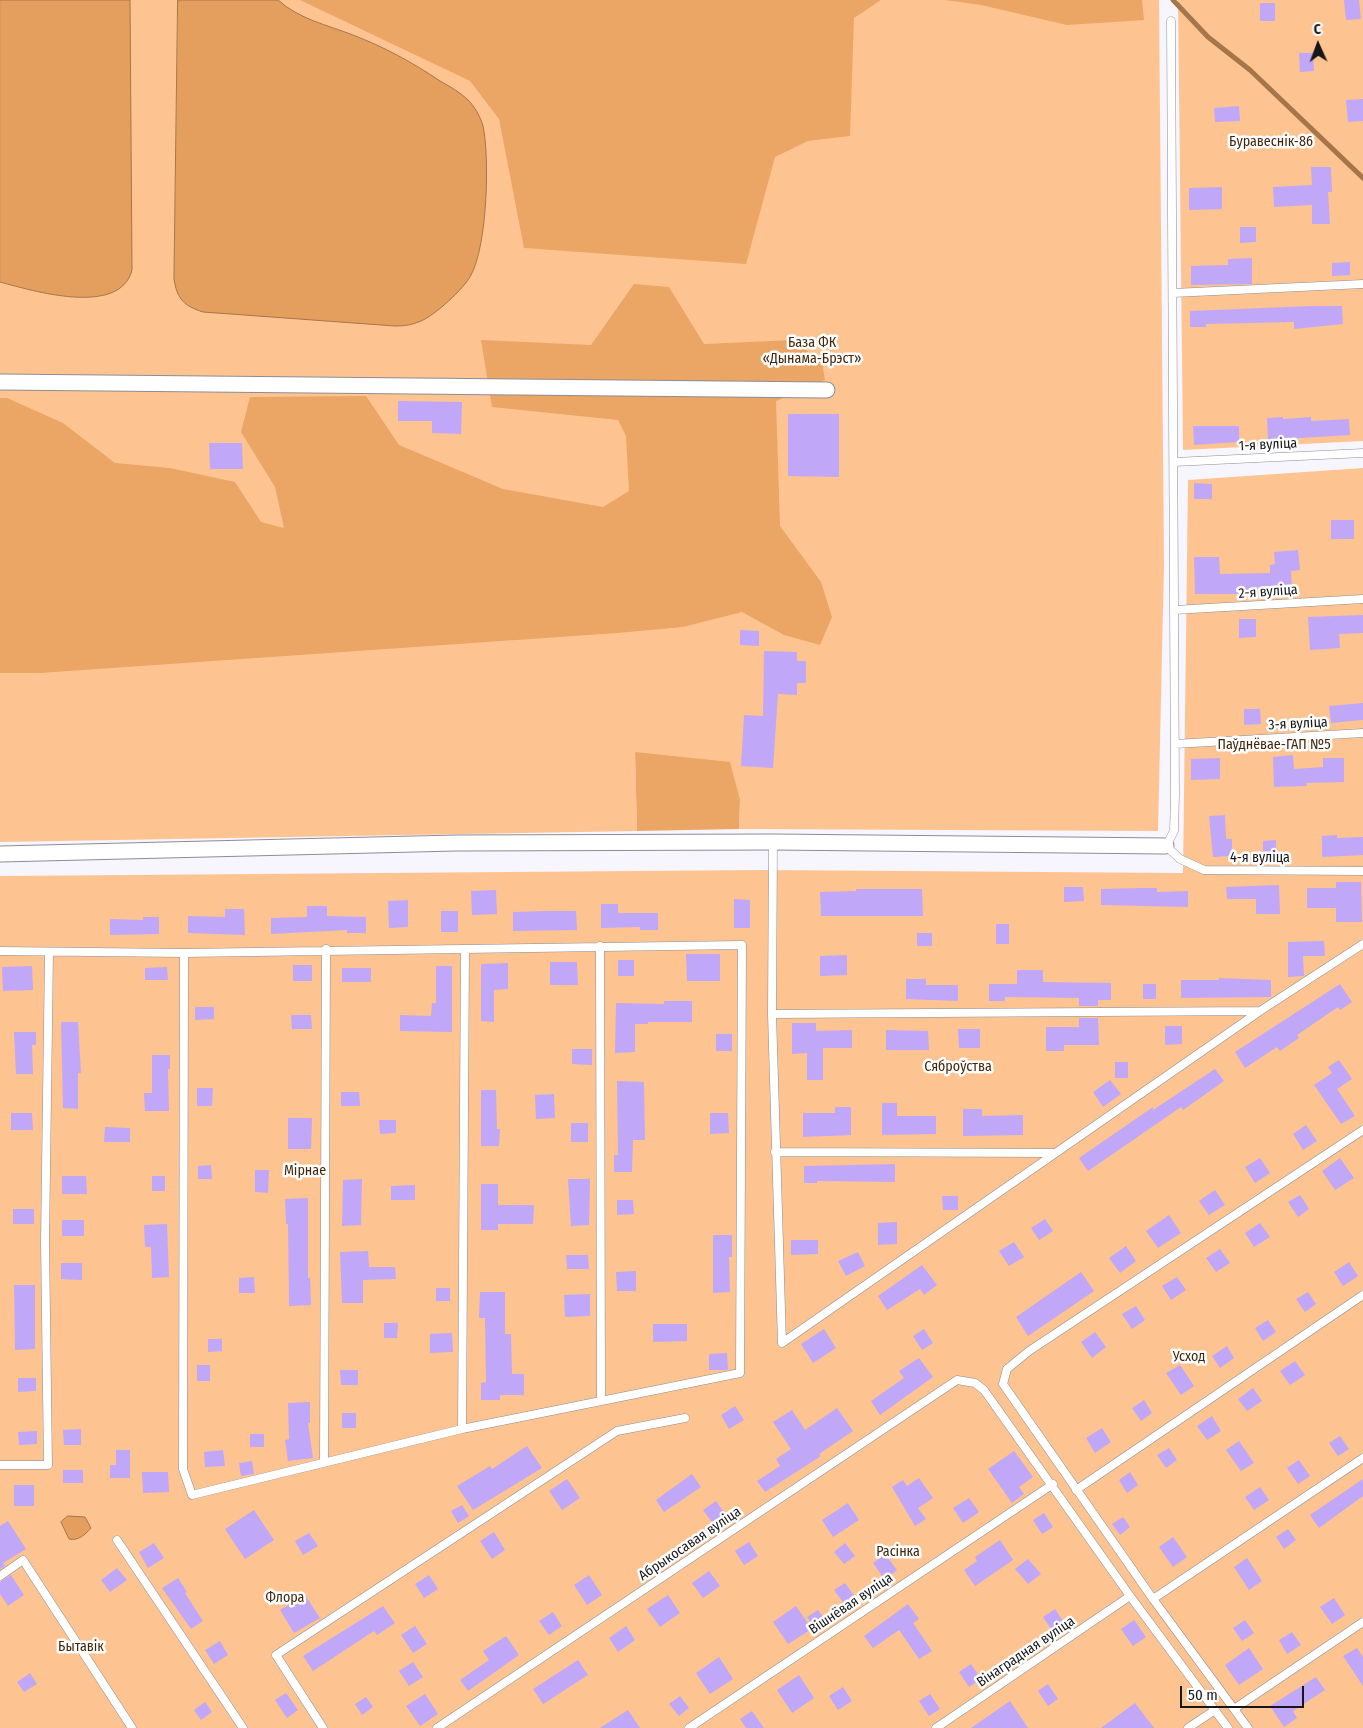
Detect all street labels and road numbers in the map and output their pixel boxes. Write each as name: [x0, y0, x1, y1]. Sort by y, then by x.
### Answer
street label: 1-я вуліца: [1238, 435, 1298, 455]
street label: 2-я вуліца: [1238, 582, 1298, 602]
street label: 3-я вуліца: [1268, 714, 1328, 734]
street label: 4-я вуліца: [1230, 850, 1290, 866]
street label: Абрыкосавая вуліца: [636, 1504, 744, 1584]
street label: Вішнёвая вуліца: [806, 1570, 896, 1638]
street label: Вінаградная вуліца: [974, 1613, 1078, 1691]

